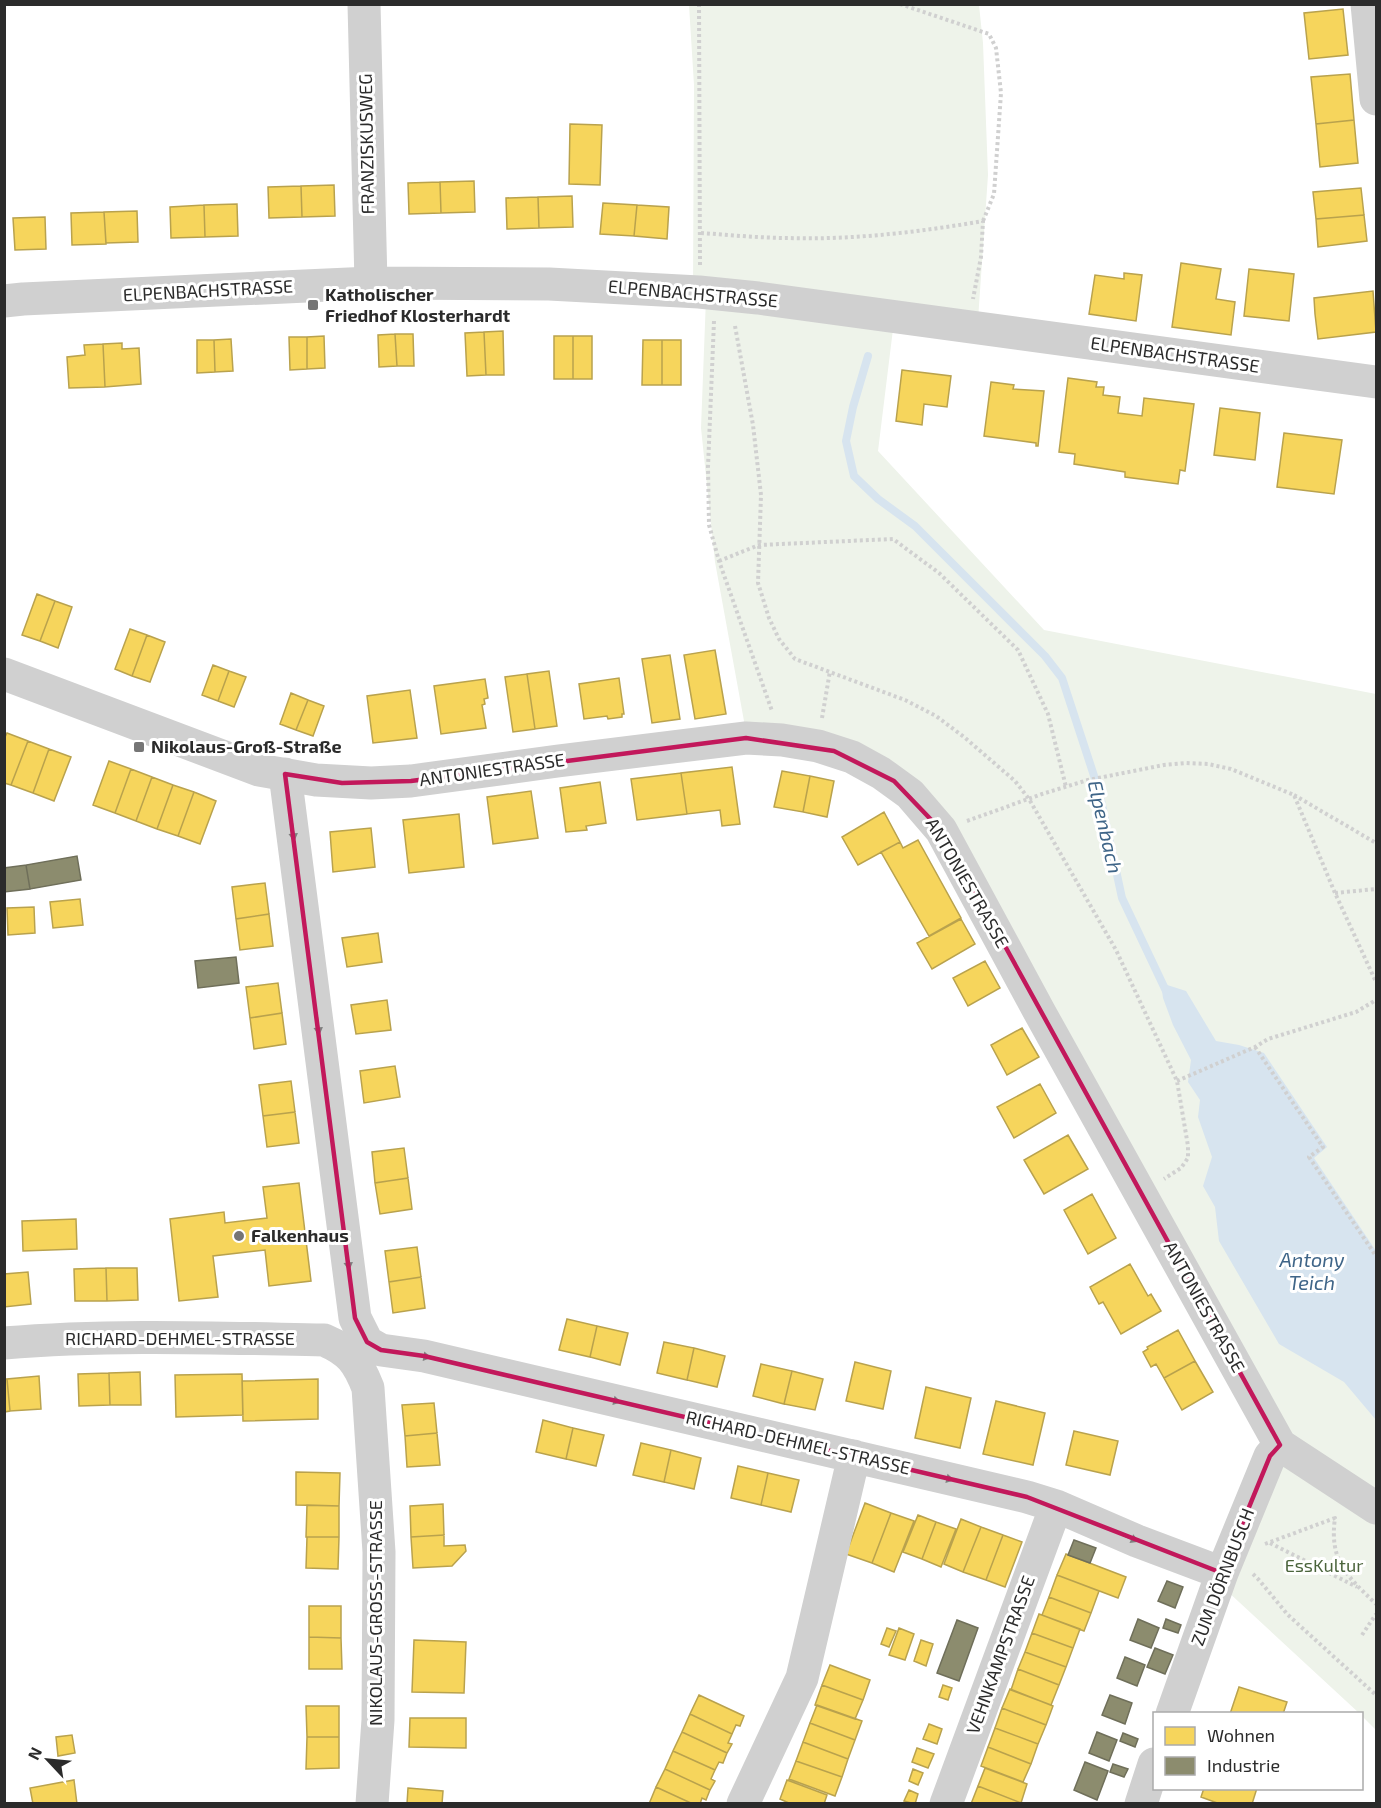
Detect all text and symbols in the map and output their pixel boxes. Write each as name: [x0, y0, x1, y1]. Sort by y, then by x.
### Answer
street label: FRANZISKUSWEG: [354, 73, 378, 215]
street label: ELPENBACHSTRASSE: [122, 275, 294, 305]
street label: ELPENBACHSTRASSE: [607, 275, 779, 311]
place label: Katholischer Friedhof Klosterhardt: [325, 283, 511, 326]
marker: Katholischer Friedhof Klosterhardt: [306, 298, 320, 312]
street label: ELPENBACHSTRASSE: [1089, 331, 1261, 377]
place label: Nikolaus-Groß-Straße: [151, 735, 342, 757]
marker: Nikolaus-Groß-Straße: [132, 740, 146, 754]
street label: ANTONIESTRASSE: [418, 748, 566, 790]
water label: Elpenbach: [1084, 778, 1128, 876]
street label: ANTONIESTRASSE: [922, 813, 1014, 952]
one-way arrow: [288, 823, 298, 842]
one-way arrow: [313, 1016, 322, 1035]
place label: Falkenhaus: [251, 1224, 349, 1246]
marker: Falkenhaus: [232, 1229, 246, 1243]
street label: ANTONIESTRASSE: [1160, 1237, 1250, 1376]
water label: Antony Teich: [1278, 1247, 1345, 1294]
one-way arrow: [343, 1252, 352, 1271]
street label: RICHARD-DEHMEL-STRASSE: [65, 1327, 295, 1349]
one-way arrow: [413, 1352, 432, 1361]
one-way arrow: [603, 1396, 622, 1405]
street label: RICHARD-DEHMEL-STRASSE: [684, 1405, 913, 1479]
one-way arrow: [936, 1473, 955, 1483]
street label: NIKOLAUS-GROSS-STRASSE: [364, 1500, 386, 1726]
street label: ZUM DÖRNBUSCH: [1186, 1505, 1258, 1648]
one-way arrow: [1121, 1534, 1139, 1543]
park label: EssKultur: [1285, 1554, 1363, 1576]
street label: VEHNKAMPSTRASSE: [961, 1572, 1039, 1737]
legend: [1153, 1712, 1363, 1790]
text: Wohnen: [1207, 1724, 1275, 1746]
north arrow: [18, 1730, 78, 1790]
text: N: [23, 1744, 45, 1763]
text: Industrie: [1207, 1754, 1280, 1776]

